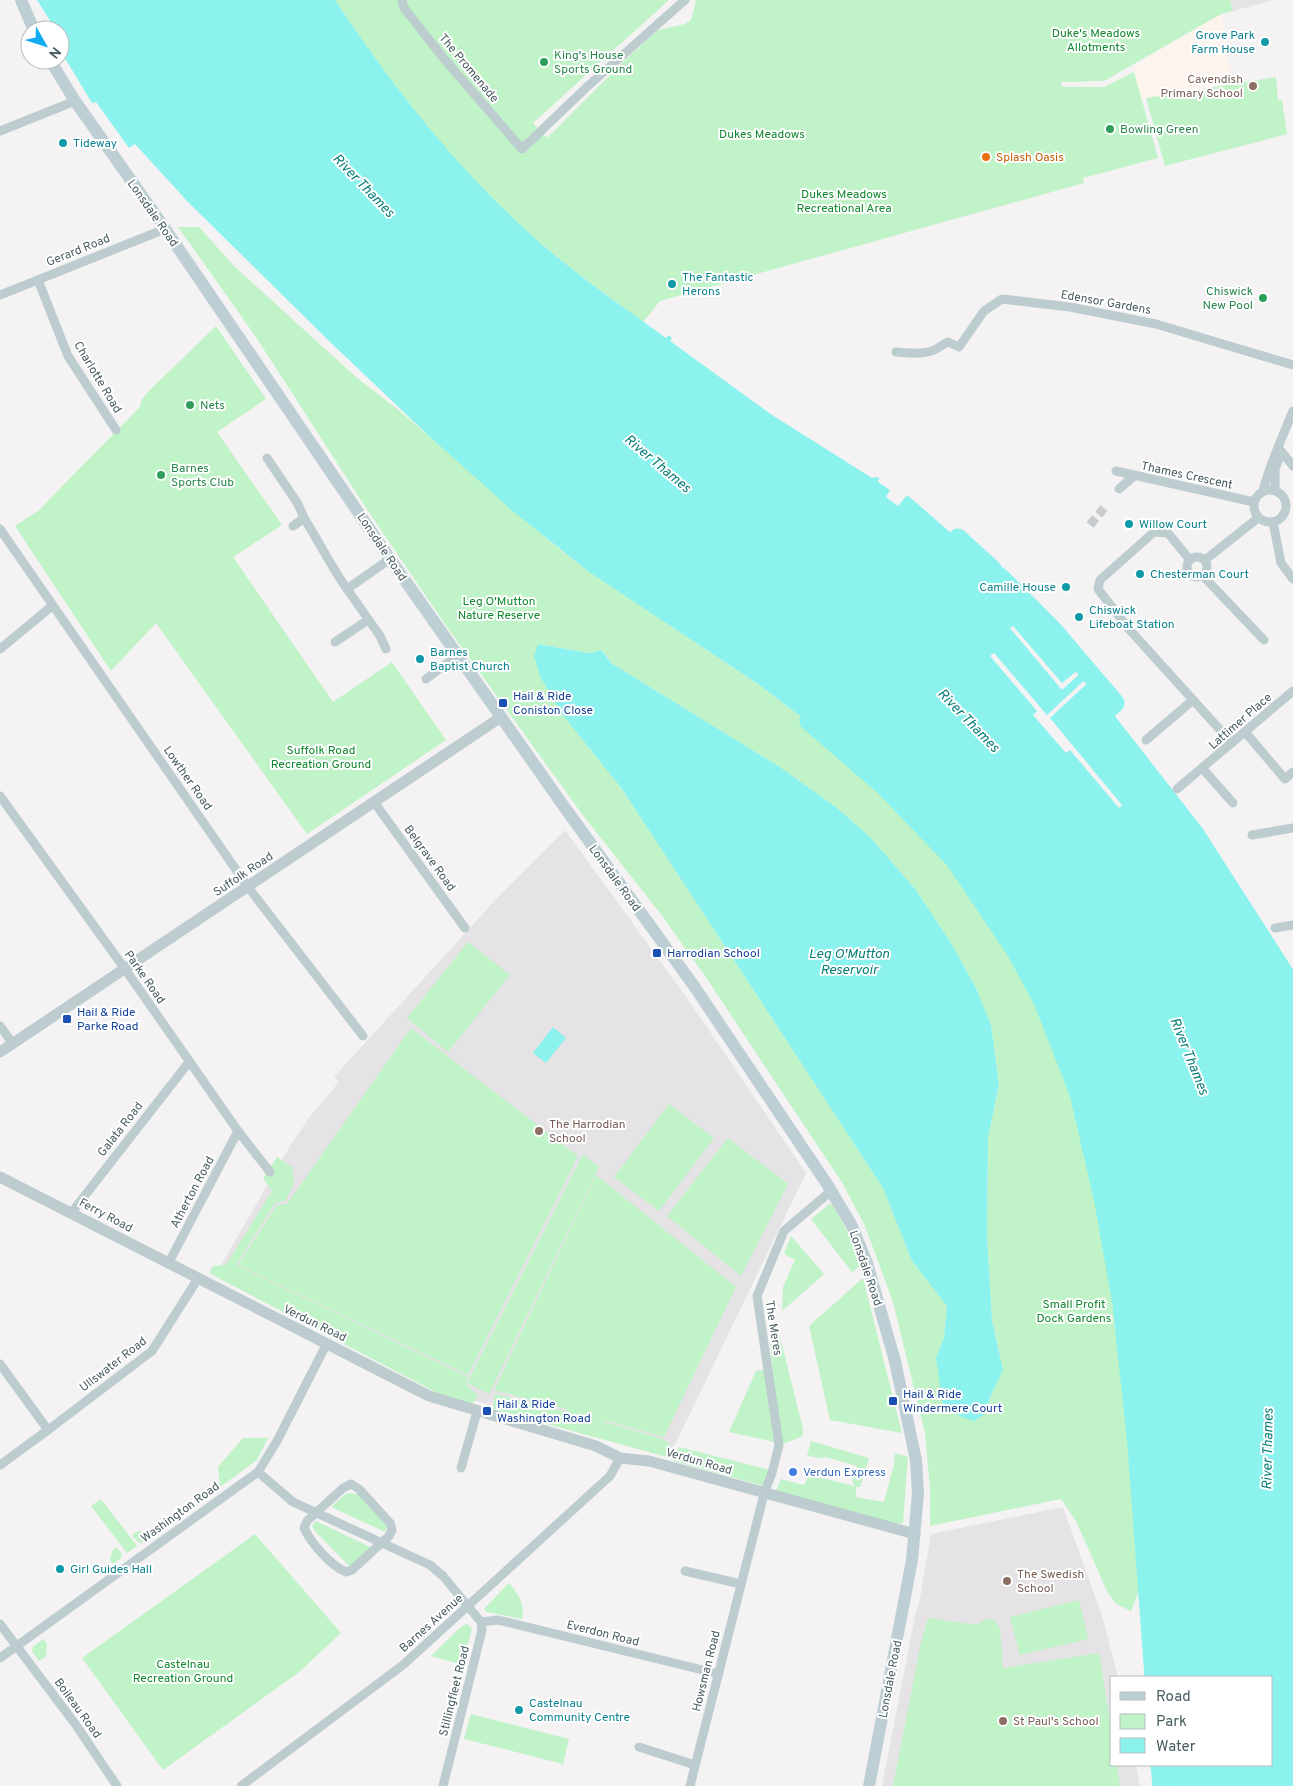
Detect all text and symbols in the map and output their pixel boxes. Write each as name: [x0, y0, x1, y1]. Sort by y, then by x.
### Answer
north arrow: [20, 20, 70, 70]
park label: Duke's Meadows Allotments: [1052, 26, 1140, 56]
place label: Grove Park Farm House: [1191, 28, 1255, 58]
street label: The Promenade: [435, 31, 502, 106]
marker: Grove Park Farm House: [1259, 36, 1271, 48]
text: N: [44, 43, 64, 61]
place label: King's House Sports Ground: [554, 48, 632, 78]
marker: King's House Sports Ground: [538, 56, 550, 68]
place label: Cavendish Primary School: [1161, 72, 1243, 102]
marker: Cavendish Primary School: [1247, 80, 1259, 92]
place label: Bowling Green: [1120, 122, 1198, 138]
marker: Bowling Green: [1104, 123, 1116, 135]
park label: Dukes Meadows: [719, 127, 805, 143]
place label: Tideway: [73, 136, 117, 152]
marker: Tideway: [57, 137, 69, 149]
place label: Splash Oasis: [996, 150, 1064, 166]
water label: River Thames: [328, 151, 398, 222]
marker: Splash Oasis: [980, 151, 992, 163]
street label: Lonsdale Road: [123, 177, 181, 250]
park label: Dukes Meadows Recreational Area: [796, 187, 892, 217]
street label: Gerard Road: [44, 231, 113, 271]
place label: The Fantastic Herons: [682, 270, 754, 300]
marker: The Fantastic Herons: [666, 278, 678, 290]
place label: Chiswick New Pool: [1202, 284, 1253, 314]
street label: Edensor Gardens: [1059, 287, 1152, 319]
marker: Chiswick New Pool: [1257, 292, 1269, 304]
street label: Charlotte Road: [69, 339, 125, 416]
place label: Nets: [200, 398, 225, 414]
marker: Nets: [184, 399, 196, 411]
water label: River Thames: [620, 431, 694, 497]
street label: Thames Crescent: [1140, 458, 1234, 493]
place label: Barnes Sports Club: [171, 461, 234, 491]
marker: Barnes Sports Club: [155, 469, 167, 481]
street label: Lonsdale Road: [352, 510, 410, 585]
place label: Willow Court: [1139, 517, 1207, 533]
marker: Willow Court: [1123, 518, 1135, 530]
place label: Chesterman Court: [1150, 567, 1249, 583]
marker: Chesterman Court: [1134, 568, 1146, 580]
place label: Camille House: [979, 580, 1056, 596]
marker: Camille House: [1060, 581, 1072, 593]
park label: Leg O'Mutton Nature Reserve: [458, 594, 540, 624]
place label: Chiswick Lifeboat Station: [1089, 603, 1175, 633]
marker: Chiswick Lifeboat Station: [1073, 611, 1085, 623]
place label: Barnes Baptist Church: [430, 645, 510, 675]
marker: Barnes Baptist Church: [414, 653, 426, 665]
water label: River Thames: [933, 686, 1003, 757]
place label: Hail & Ride Coniston Close: [513, 689, 593, 719]
street label: Lattimer Place: [1206, 690, 1276, 754]
marker: Hail & Ride Coniston Close: [497, 697, 509, 709]
street label: Lowther Road: [159, 743, 215, 814]
park label: Suffolk Road Recreation Ground: [271, 743, 371, 773]
street label: Belgrave Road: [400, 822, 459, 895]
street label: Lonsdale Road: [585, 842, 644, 915]
street label: Suffolk Road: [211, 849, 277, 901]
place label: Harrodian School: [667, 946, 760, 962]
water label: Leg O'Mutton Reservoir: [809, 946, 890, 979]
marker: Harrodian School: [651, 947, 663, 959]
street label: Parke Road: [120, 948, 168, 1007]
place label: Hail & Ride Parke Road: [77, 1005, 138, 1035]
marker: Hail & Ride Parke Road: [61, 1013, 73, 1025]
water label: River Thames: [1165, 1015, 1212, 1098]
street label: Galata Road: [94, 1099, 147, 1160]
place label: The Harrodian School: [549, 1117, 626, 1147]
marker: The Harrodian School: [533, 1125, 545, 1137]
street label: Atherton Road: [167, 1154, 219, 1231]
street label: Ferry Road: [76, 1195, 135, 1237]
street label: Lonsdale Road: [845, 1228, 885, 1308]
park label: Small Profit Dock Gardens: [1037, 1297, 1111, 1327]
street label: The Meres: [761, 1299, 785, 1357]
street label: Verdun Road: [280, 1302, 349, 1346]
street label: Ullswater Road: [77, 1334, 150, 1396]
place label: Hail & Ride Windermere Court: [903, 1387, 1002, 1417]
marker: Hail & Ride Windermere Court: [887, 1395, 899, 1407]
place label: Hail & Ride Washington Road: [497, 1397, 591, 1427]
marker: Hail & Ride Washington Road: [481, 1405, 493, 1417]
water label: River Thames: [1259, 1407, 1278, 1490]
street label: Verdun Road: [664, 1445, 734, 1479]
place label: Verdun Express: [803, 1465, 886, 1481]
marker: Verdun Express: [787, 1466, 799, 1478]
street label: Washington Road: [138, 1479, 223, 1547]
place label: Girl Guides Hall: [70, 1562, 152, 1578]
marker: Girl Guides Hall: [54, 1563, 66, 1575]
place label: The Swedish School: [1017, 1567, 1084, 1597]
marker: The Swedish School: [1001, 1575, 1013, 1587]
street label: Barnes Avenue: [396, 1591, 467, 1657]
street label: Everdon Road: [565, 1617, 641, 1651]
street label: Howsman Road: [689, 1629, 725, 1714]
street label: Lonsdale Road: [876, 1639, 906, 1719]
street label: Stillingfleet Road: [436, 1644, 474, 1738]
park label: Castelnau Recreation Ground: [133, 1657, 233, 1687]
street label: Boileau Road: [50, 1675, 105, 1742]
legend: [1110, 1676, 1273, 1766]
text: Road: [1156, 1688, 1191, 1707]
place label: Castelnau Community Centre: [529, 1696, 630, 1726]
marker: Castelnau Community Centre: [513, 1704, 525, 1716]
text: Park: [1156, 1713, 1187, 1732]
place label: St Paul's School: [1013, 1714, 1099, 1730]
marker: St Paul's School: [997, 1715, 1009, 1727]
text: Water: [1156, 1738, 1196, 1757]

